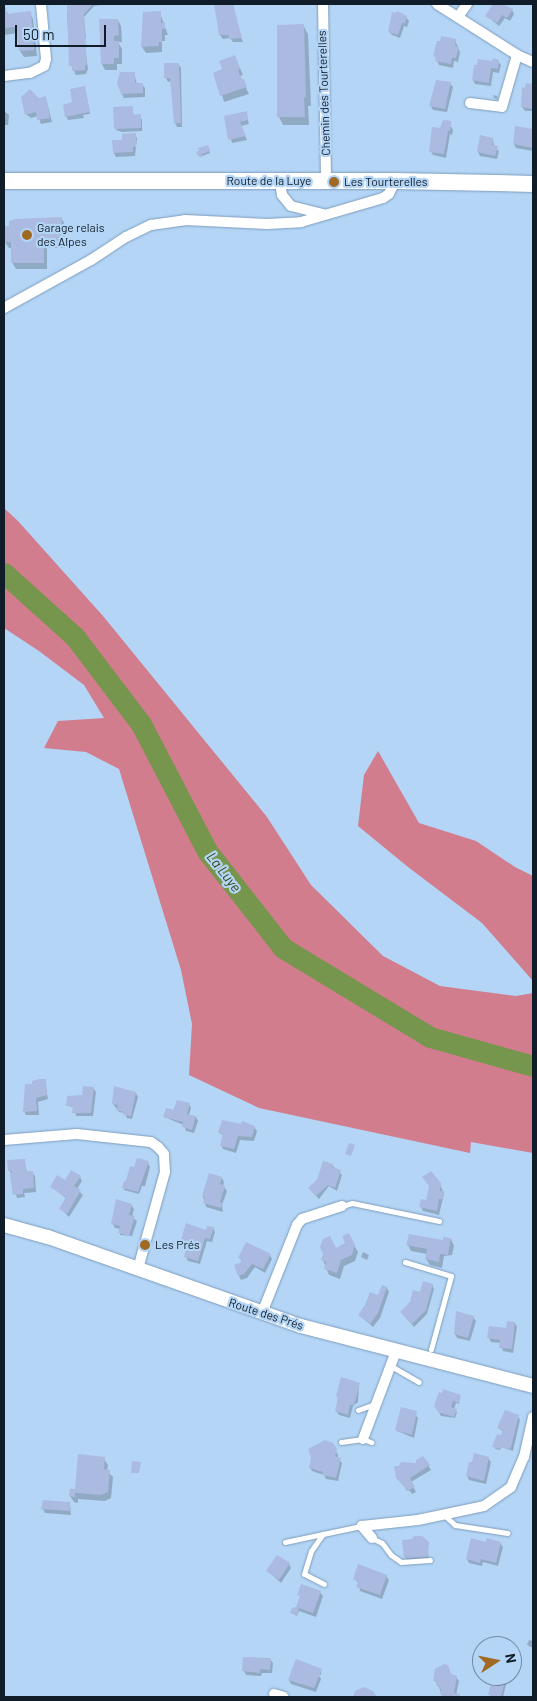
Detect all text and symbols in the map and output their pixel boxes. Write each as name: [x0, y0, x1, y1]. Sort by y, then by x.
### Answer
scale bar: [18, 15, 109, 47]
text: 50 m: [23, 25, 55, 43]
street label: Chemin des Tourterelles: [315, 30, 333, 156]
street label: Route de la Luye: [227, 174, 311, 188]
place label: Les Tourterelles: [344, 175, 428, 189]
marker: Les Tourterelles: [328, 176, 340, 188]
place label: Garage relais des Alpes: [37, 221, 105, 249]
marker: Garage relais des Alpes: [21, 229, 33, 241]
water label: La Luye: [203, 849, 245, 895]
place label: Les Prés: [155, 1238, 200, 1252]
marker: Les Prés: [139, 1239, 151, 1251]
street label: Route des Prés: [227, 1295, 305, 1333]
north arrow: [472, 1636, 522, 1686]
text: N: [502, 1652, 520, 1664]

